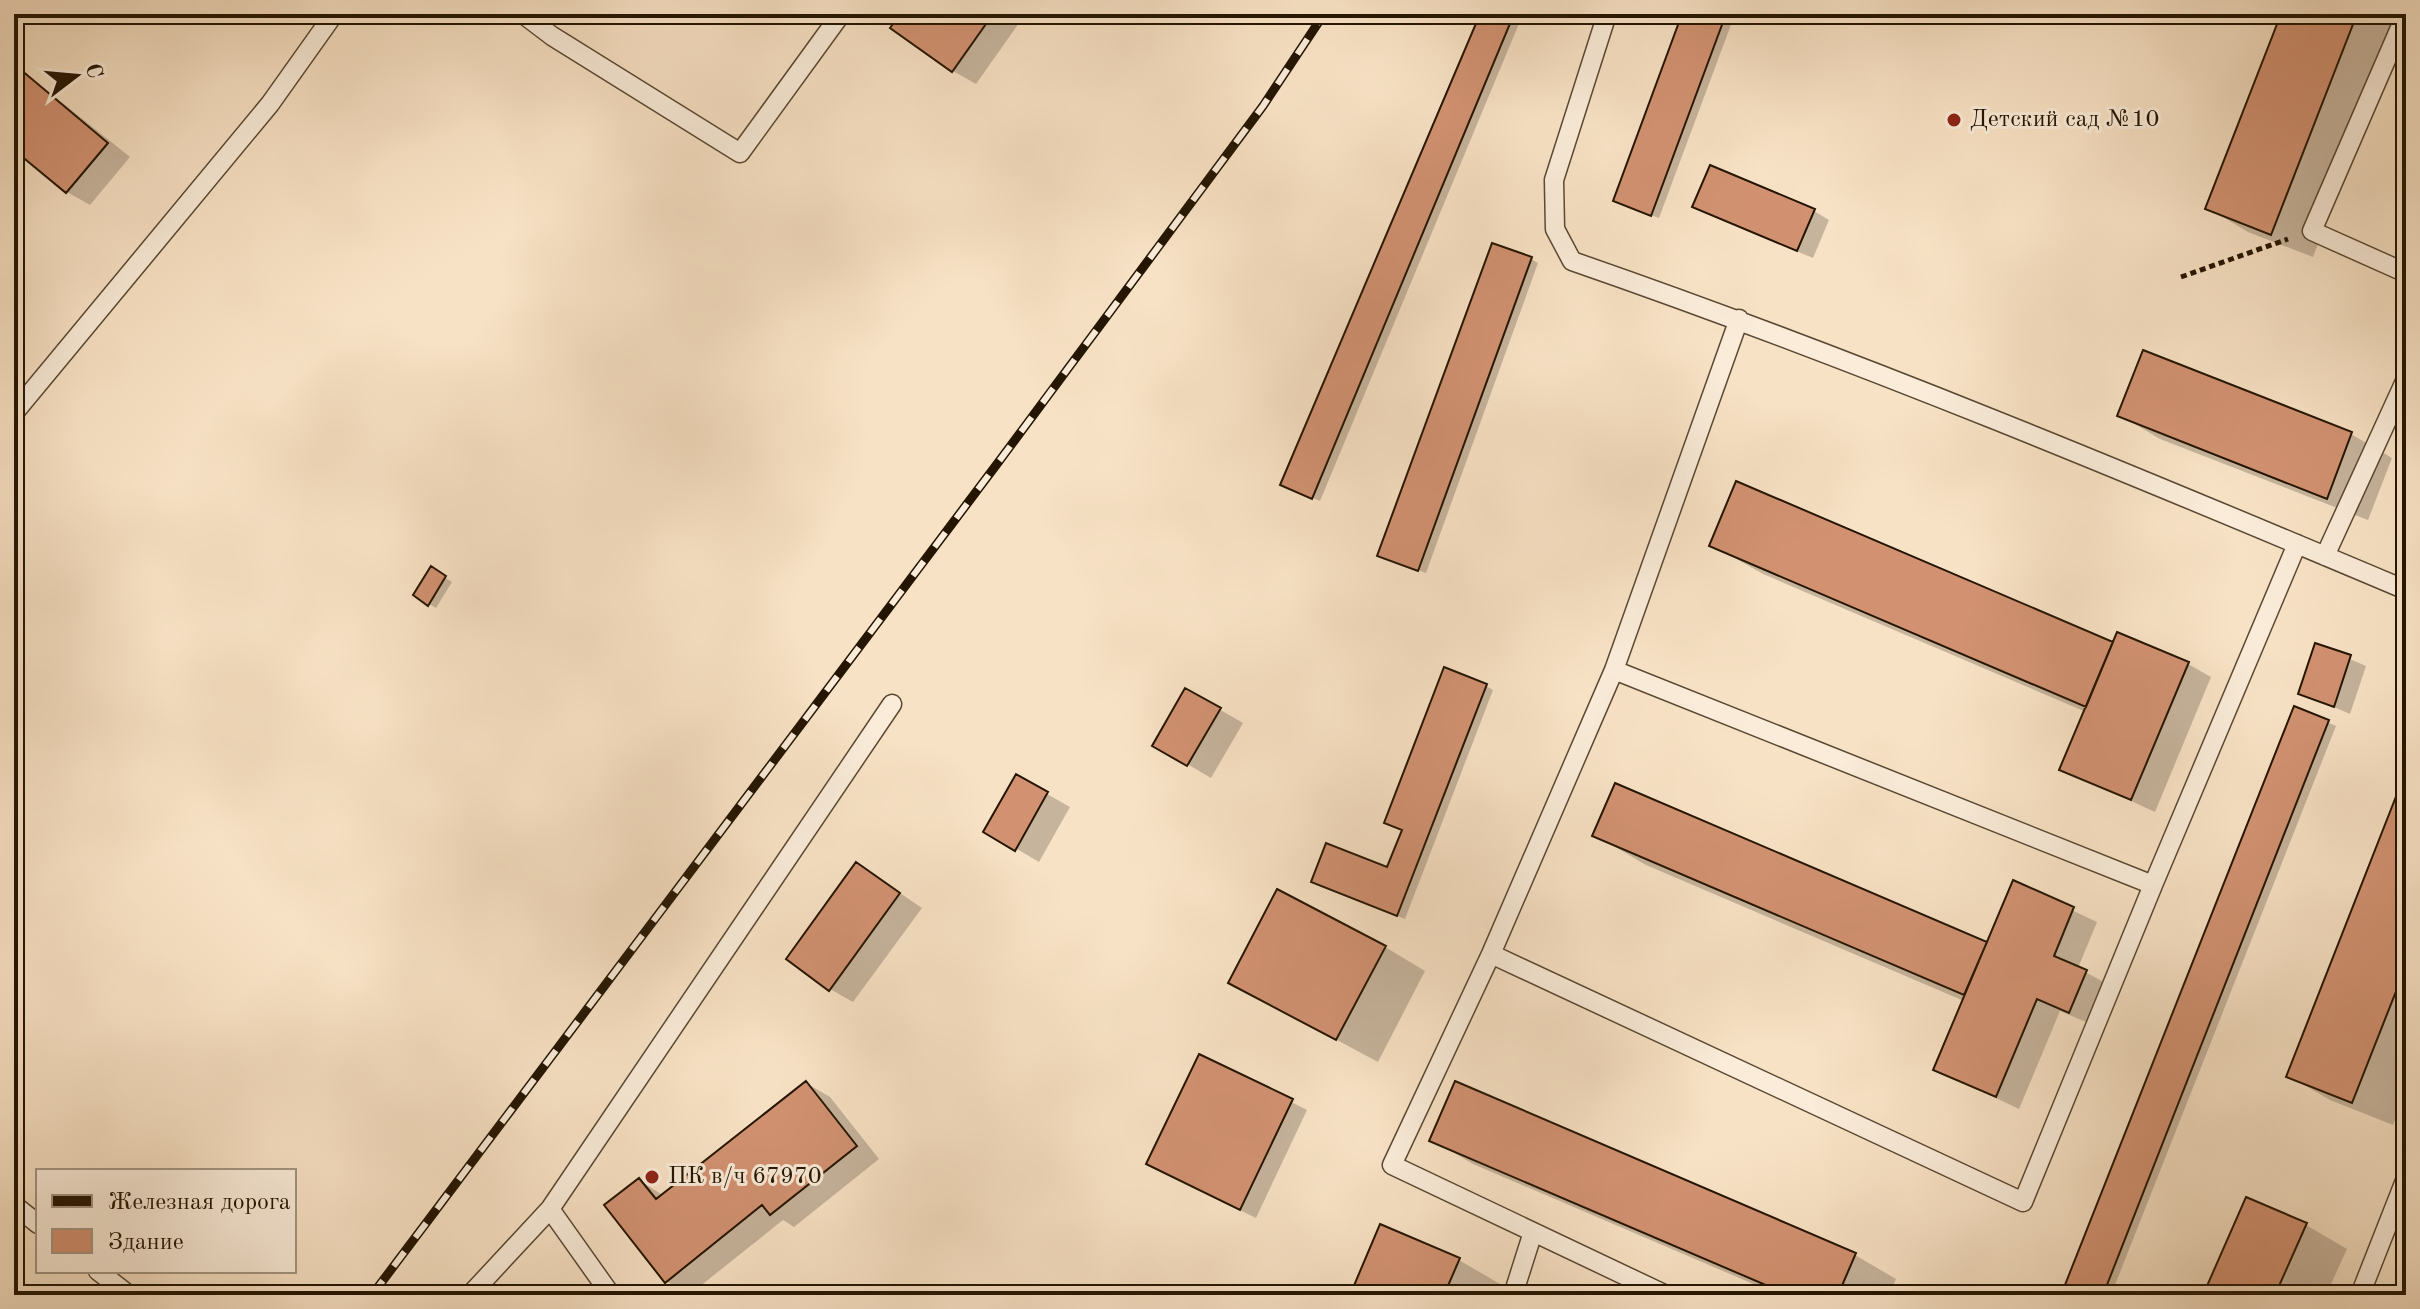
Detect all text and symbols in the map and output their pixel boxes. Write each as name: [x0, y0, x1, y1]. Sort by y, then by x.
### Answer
north arrow: [36, 36, 116, 116]
text: С: [81, 61, 106, 81]
place label: Детский сад №10: [1970, 108, 2159, 132]
marker: Детский сад №10: [1945, 111, 1963, 129]
place label: ПК в/ч 67970: [668, 1165, 822, 1189]
marker: ПК в/ч 67970: [643, 1168, 661, 1186]
legend: [36, 1169, 296, 1273]
text: Железная дорога: [108, 1191, 291, 1215]
text: Здание: [108, 1231, 184, 1255]

